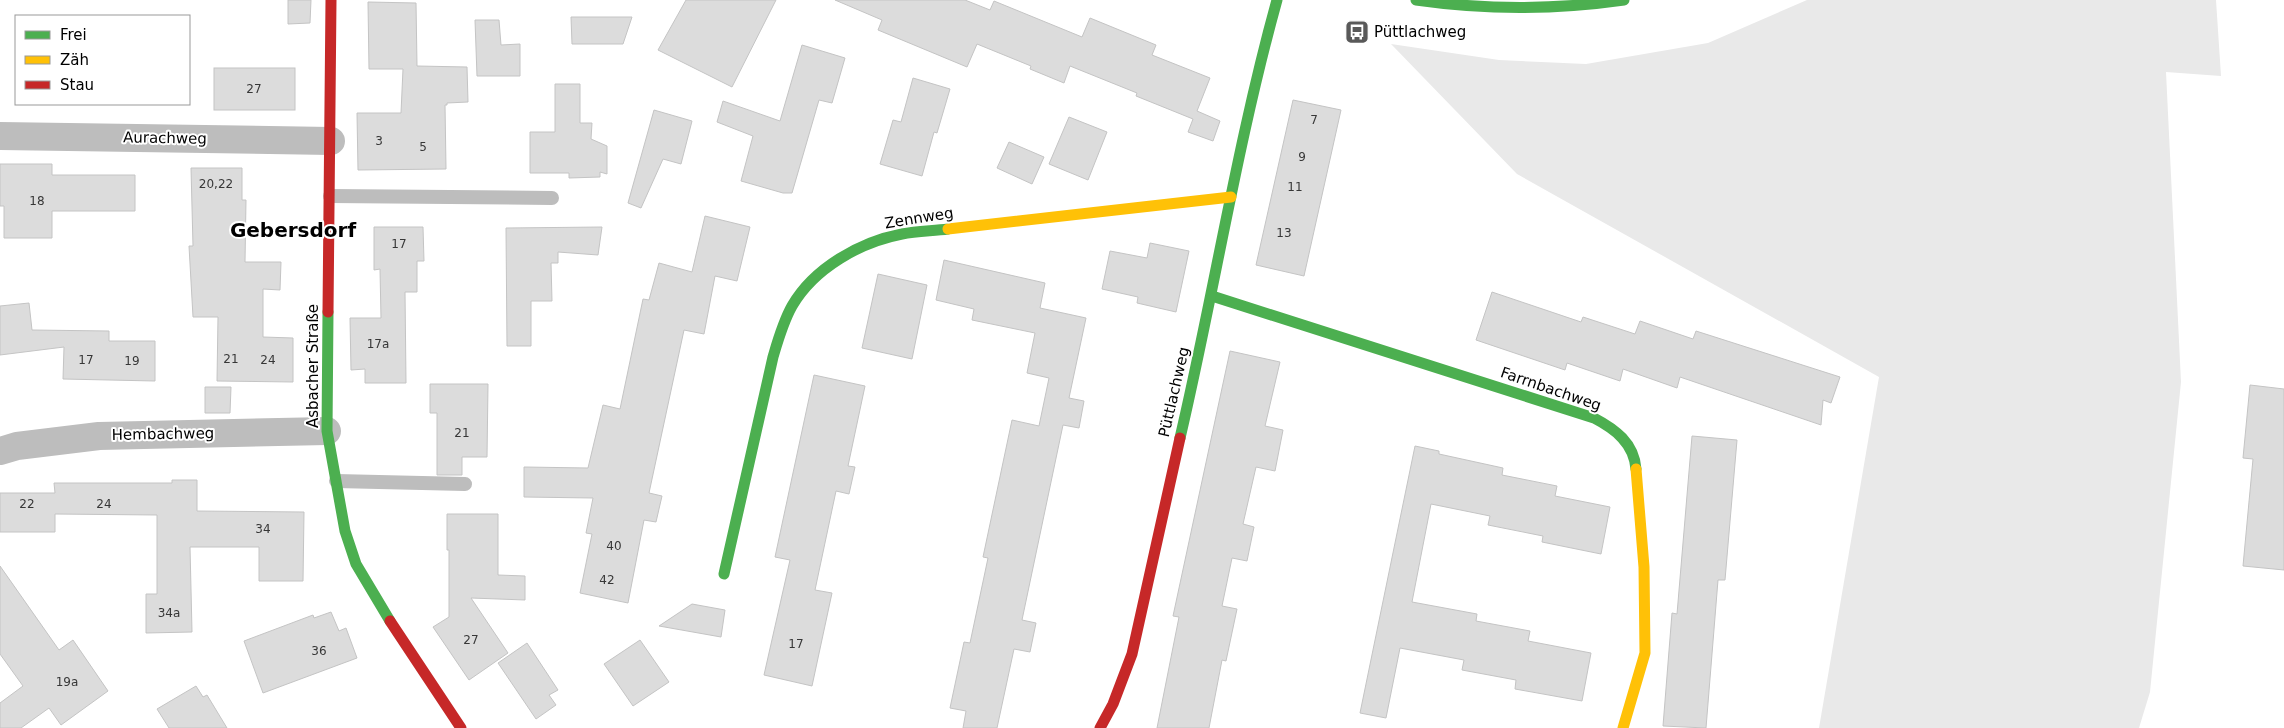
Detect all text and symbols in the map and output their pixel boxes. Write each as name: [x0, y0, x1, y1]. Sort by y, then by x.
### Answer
legend: [15, 15, 190, 105]
bus stop icon: Püttlachweg: [1344, 19, 1370, 45]
place label: Püttlachweg: [1374, 23, 1466, 41]
text: Frei: [60, 26, 87, 44]
text: Zäh: [60, 51, 89, 69]
text: Stau: [60, 76, 94, 94]
house number: 27: [246, 82, 262, 96]
house number: 7: [1310, 113, 1318, 127]
street label: Aurachweg: [123, 128, 207, 148]
house number: 3: [375, 134, 383, 148]
house number: 5: [419, 140, 427, 154]
house number: 9: [1298, 150, 1306, 164]
house number: 20,22: [199, 177, 233, 191]
house number: 11: [1287, 180, 1303, 194]
house number: 18: [29, 194, 45, 208]
street label: Zennweg: [883, 204, 955, 232]
district label: Gebersdorf: [230, 218, 356, 242]
house number: 13: [1276, 226, 1292, 240]
house number: 17: [391, 237, 407, 251]
street label: Asbacher Straße: [304, 304, 322, 428]
house number: 17a: [367, 337, 389, 351]
street label: Püttlachweg: [1155, 345, 1193, 439]
house number: 21: [223, 352, 239, 366]
house number: 17: [78, 353, 94, 367]
house number: 24: [260, 353, 276, 367]
house number: 19: [124, 354, 140, 368]
street label: Farrnbachweg: [1498, 363, 1604, 415]
street label: Hembachweg: [112, 424, 214, 444]
house number: 21: [454, 426, 470, 440]
house number: 22: [19, 497, 35, 511]
house number: 24: [96, 497, 112, 511]
house number: 34: [255, 522, 271, 536]
house number: 40: [606, 539, 622, 553]
house number: 42: [599, 573, 615, 587]
house number: 34a: [158, 606, 180, 620]
house number: 27: [463, 633, 479, 647]
house number: 17: [788, 637, 804, 651]
house number: 36: [311, 644, 327, 658]
house number: 19a: [56, 675, 78, 689]

